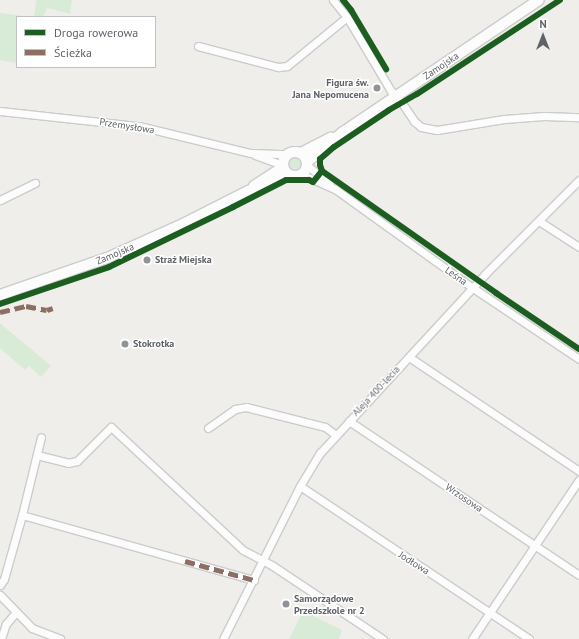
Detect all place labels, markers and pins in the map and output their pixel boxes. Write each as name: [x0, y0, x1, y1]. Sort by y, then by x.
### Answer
place label: Figura św. Jana Nepomucena: [292, 76, 369, 100]
marker: Figura św. Jana Nepomucena: [372, 83, 382, 93]
place label: Straż Miejska: [155, 254, 212, 266]
marker: Straż Miejska: [142, 255, 152, 265]
place label: Stokrotka: [133, 338, 174, 350]
marker: Stokrotka: [120, 339, 130, 349]
place label: Samorządowe Przedszkole nr 2: [294, 592, 365, 616]
marker: Samorządowe Przedszkole nr 2: [281, 599, 291, 609]

